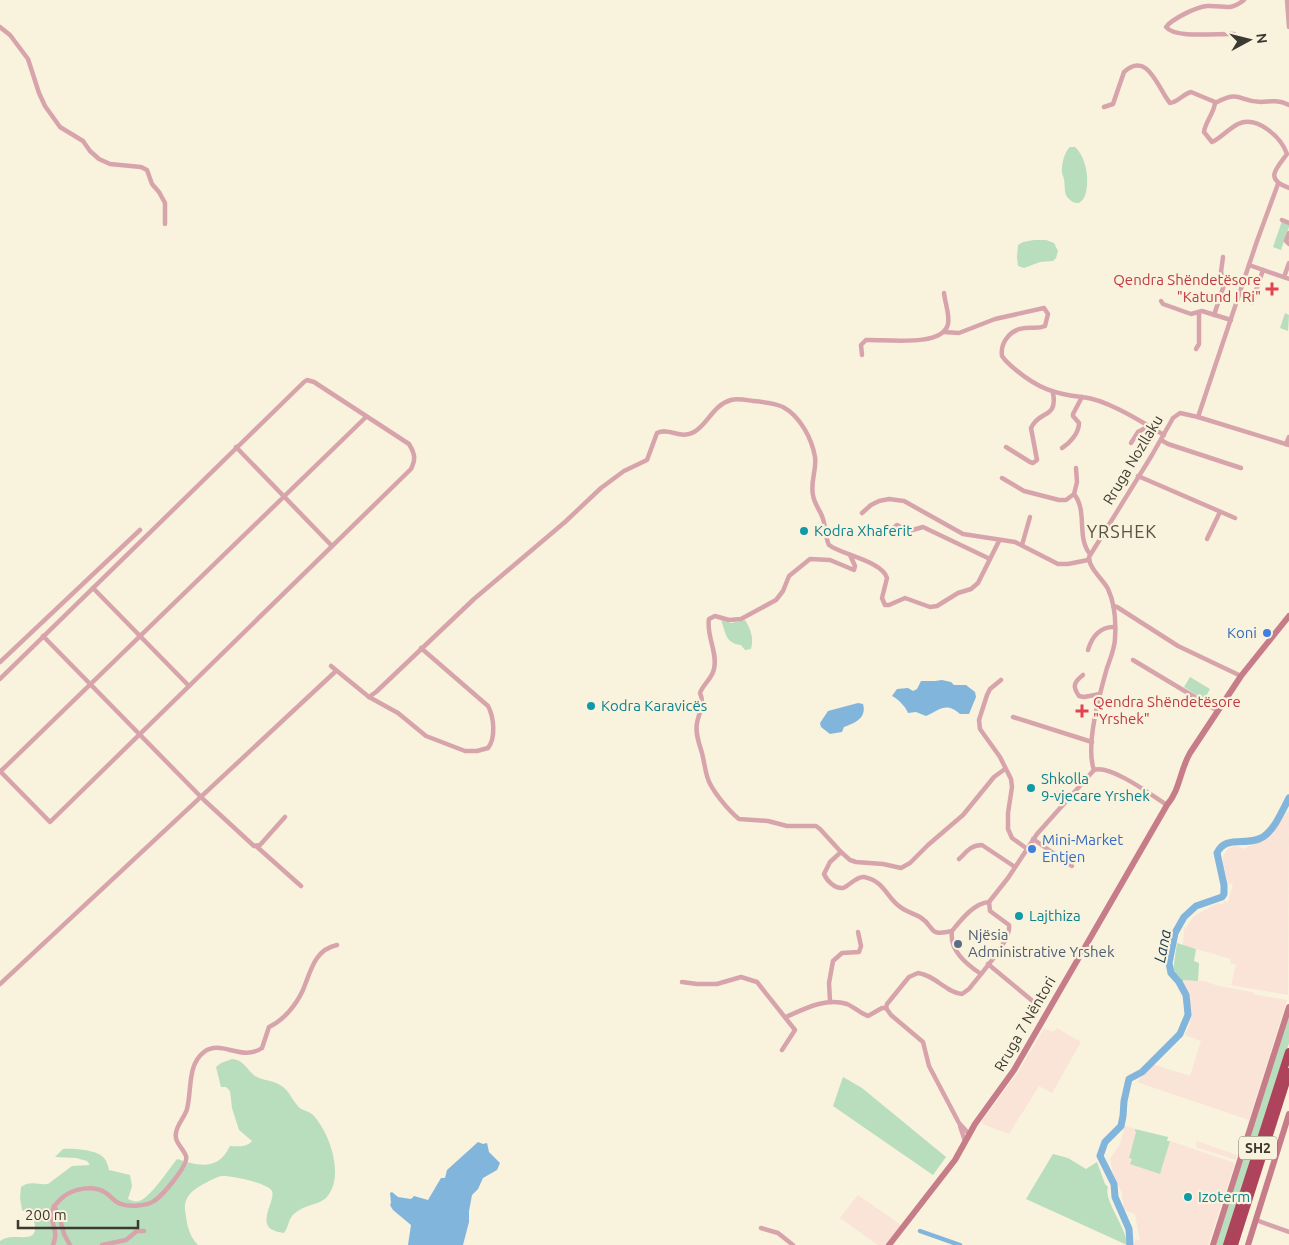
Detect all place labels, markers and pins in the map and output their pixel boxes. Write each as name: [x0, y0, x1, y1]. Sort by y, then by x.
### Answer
place label: Qendra Shëndetësore "Katund I Ri": [1113, 271, 1261, 305]
marker: Qendra Shëndetësore "Katund I Ri": [1265, 282, 1279, 296]
place label: Kodra Xhaferit: [814, 522, 912, 539]
marker: Kodra Xhaferit: [798, 525, 810, 537]
place label: Koni: [1227, 624, 1257, 641]
marker: Koni: [1261, 627, 1273, 639]
place label: Qendra Shëndetësore "Yrshek": [1093, 693, 1241, 727]
place label: Kodra Karavicës: [601, 697, 707, 714]
marker: Kodra Karavicës: [585, 700, 597, 712]
marker: Qendra Shëndetësore "Yrshek": [1075, 704, 1089, 718]
place label: Shkolla 9-vjecare Yrshek: [1041, 770, 1150, 804]
marker: Shkolla 9-vjecare Yrshek: [1025, 782, 1037, 794]
place label: Mini-Market Entjen: [1042, 831, 1123, 865]
marker: Mini-Market Entjen: [1026, 843, 1038, 855]
place label: Lajthiza: [1029, 907, 1081, 924]
marker: Lajthiza: [1013, 910, 1025, 922]
place label: Njësia Administrative Yrshek: [968, 926, 1115, 960]
marker: Njësia Administrative Yrshek: [952, 938, 964, 950]
place label: Izoterm: [1198, 1188, 1250, 1205]
marker: Izoterm: [1182, 1191, 1194, 1203]

